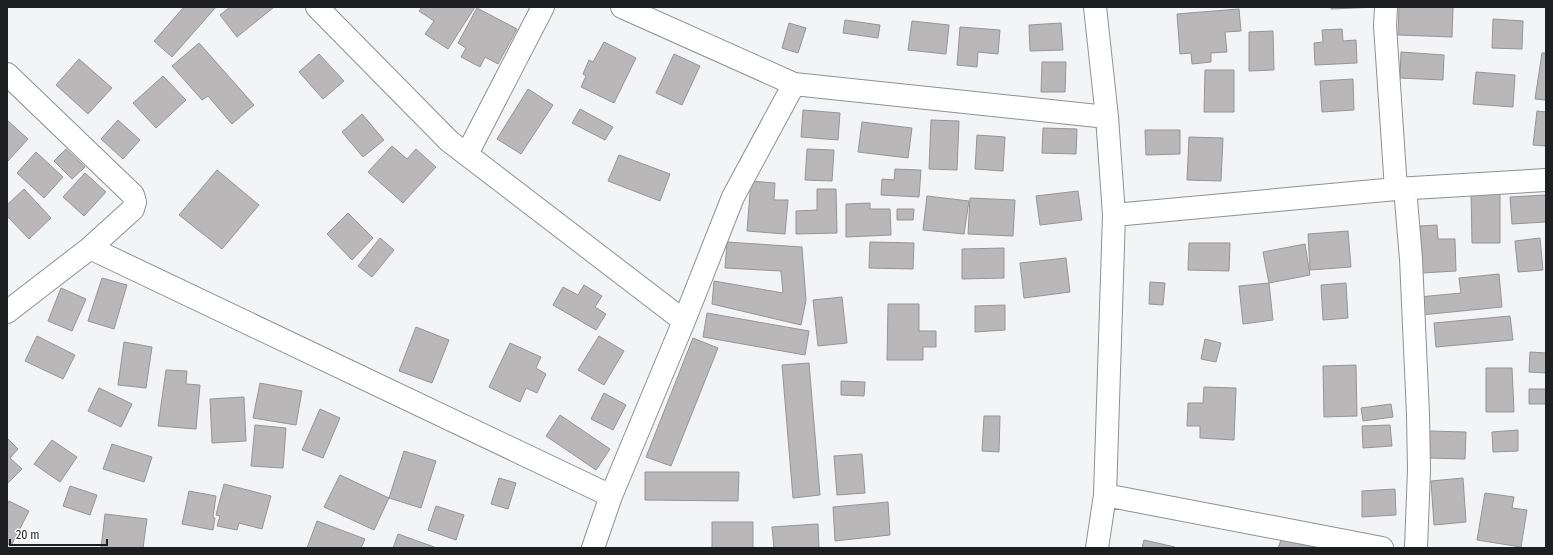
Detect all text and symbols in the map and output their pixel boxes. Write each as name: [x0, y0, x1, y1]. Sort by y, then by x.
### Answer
scale bar: [10, 521, 107, 547]
text: 20 m: [16, 528, 40, 542]

